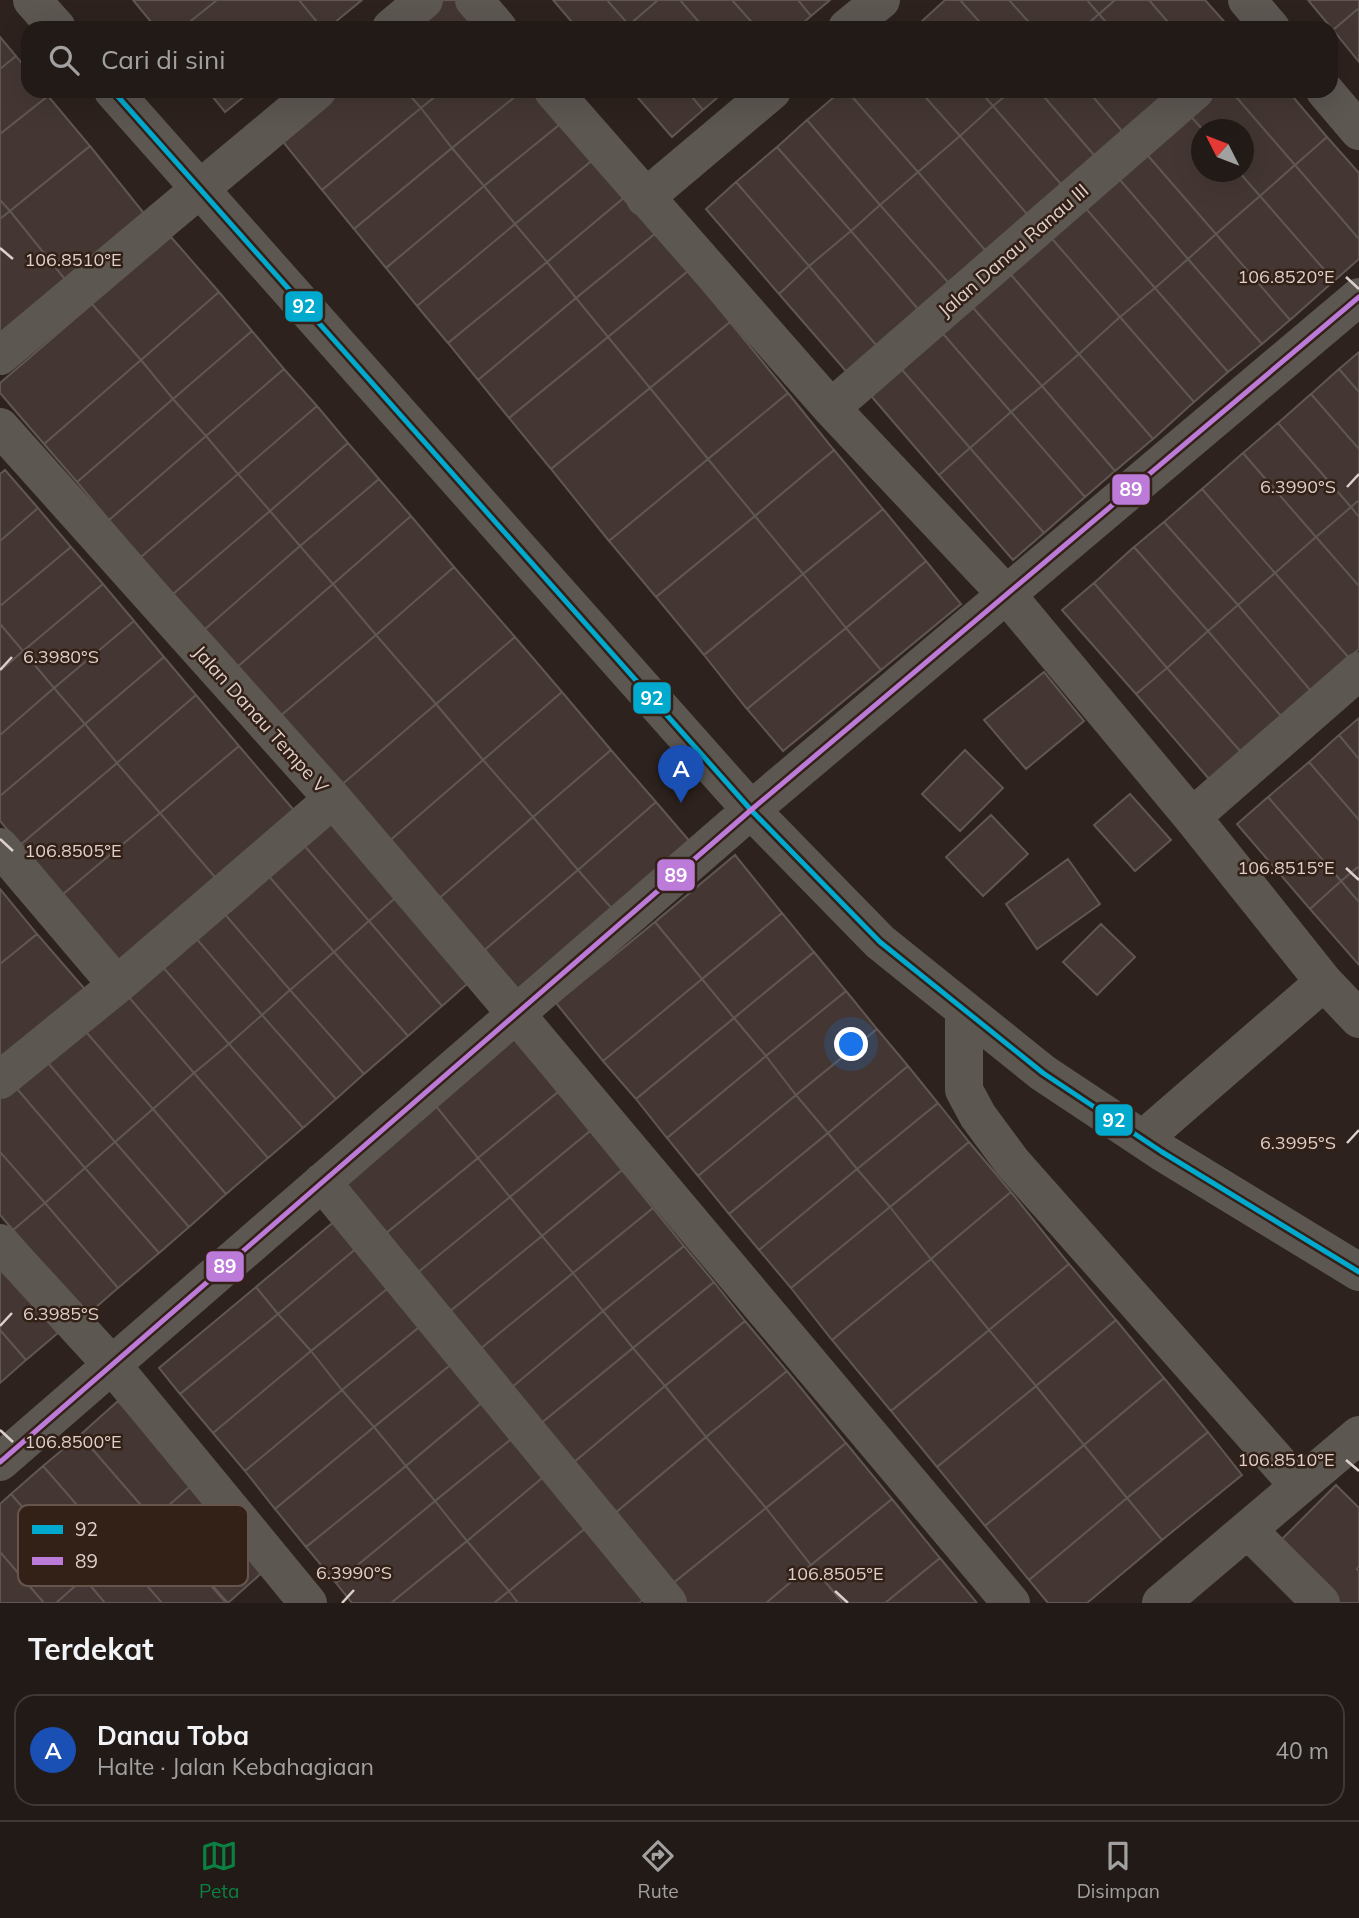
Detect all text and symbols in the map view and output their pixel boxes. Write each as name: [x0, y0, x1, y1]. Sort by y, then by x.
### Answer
search box: [21, 21, 1338, 98]
icon: search: [45, 41, 83, 79]
text: Cari di sini: [101, 43, 225, 76]
north arrow: [1191, 119, 1254, 182]
street label: Jalan Danau Ranau III: [933, 178, 1093, 322]
text: 106.8510°E: [25, 248, 121, 271]
text: 106.8520°E: [1238, 265, 1334, 288]
line badge: 92: [284, 290, 324, 323]
text: 92: [293, 294, 315, 318]
line badge: 89: [1111, 473, 1151, 506]
text: 6.3990°S: [1260, 475, 1336, 498]
text: 89: [1120, 477, 1142, 501]
street label: Jalan Danau Tempe V: [188, 640, 334, 798]
text: 6.3980°S: [23, 645, 99, 668]
line badge: 92: [632, 681, 672, 715]
text: 92: [641, 686, 663, 710]
pin: A: [658, 745, 704, 803]
text: 106.8505°E: [25, 839, 121, 862]
text: 106.8515°E: [1238, 856, 1334, 879]
line badge: 89: [656, 858, 696, 892]
text: 89: [665, 863, 687, 887]
your location: [834, 1027, 868, 1061]
line badge: 92: [1094, 1103, 1134, 1137]
text: 92: [1103, 1108, 1125, 1132]
text: 6.3995°S: [1260, 1131, 1336, 1154]
line badge: 89: [205, 1250, 245, 1283]
text: 89: [214, 1254, 236, 1278]
text: 6.3985°S: [23, 1302, 99, 1325]
text: 106.8500°E: [25, 1430, 121, 1453]
text: 106.8510°E: [1238, 1448, 1334, 1471]
legend: [18, 1505, 248, 1586]
text: 92: [75, 1517, 98, 1541]
text: 89: [75, 1549, 98, 1573]
text: 6.3990°S: [316, 1561, 392, 1584]
text: 106.8505°E: [787, 1562, 883, 1585]
text: Terdekat: [28, 1630, 154, 1668]
text: Danau Toba: [97, 1719, 249, 1752]
text: A: [44, 1736, 62, 1765]
text: 40 m: [1275, 1736, 1329, 1765]
text: Halte · Jalan Kebahagiaan: [97, 1752, 374, 1781]
tab: Peta: [199, 1837, 239, 1903]
tab: Rute: [638, 1837, 679, 1903]
tab: Disimpan: [1077, 1837, 1160, 1903]

